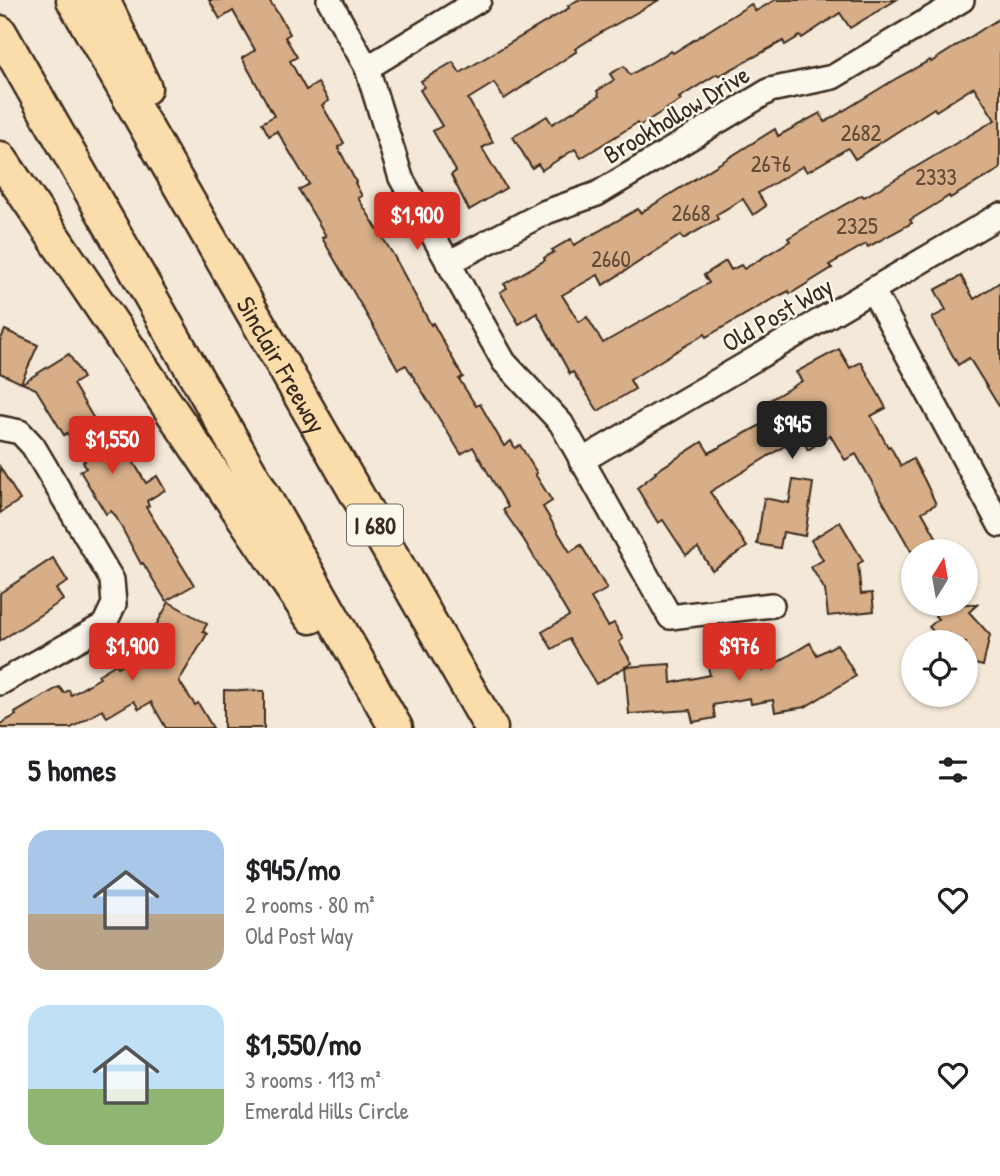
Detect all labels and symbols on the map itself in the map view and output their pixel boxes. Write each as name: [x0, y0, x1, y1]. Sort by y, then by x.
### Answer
street label: Brookhollow Drive: [596, 57, 756, 171]
house number: 2682: [841, 117, 882, 148]
house number: 2676: [751, 148, 791, 179]
house number: 2333: [915, 161, 957, 192]
pin: $1,900: [360, 192, 474, 252]
house number: 2668: [671, 197, 711, 228]
house number: 2325: [836, 210, 878, 241]
house number: 2660: [591, 243, 631, 274]
street label: Old Post Way: [715, 268, 839, 360]
street label: Sinclair Freeway: [229, 289, 335, 439]
pin: $945: [751, 402, 833, 461]
pin: $1,550: [55, 416, 169, 476]
road number: I 680: [347, 504, 403, 546]
north arrow: [901, 539, 978, 616]
pin: $1,900: [75, 624, 189, 683]
pin: $976: [698, 624, 780, 683]

